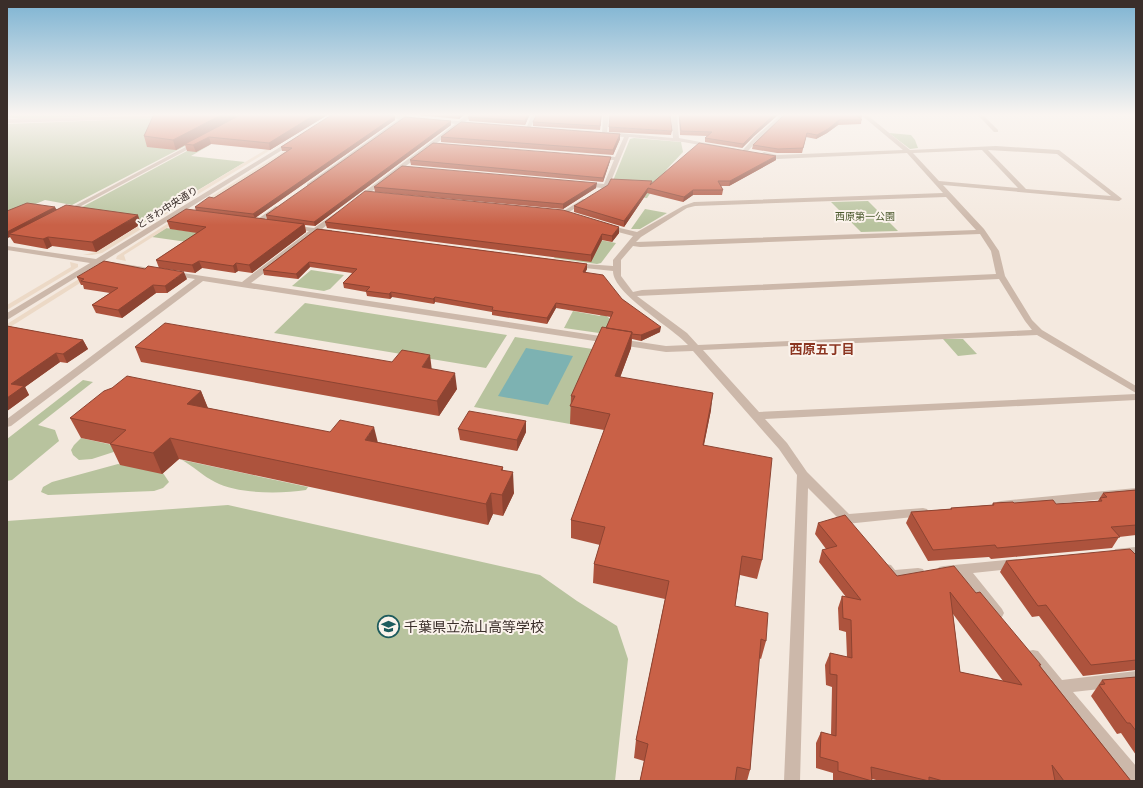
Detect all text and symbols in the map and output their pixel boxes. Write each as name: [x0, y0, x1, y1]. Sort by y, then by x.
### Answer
street label: ときわ中央通り: [134, 183, 200, 231]
park label: 西原第一公園: [835, 210, 895, 223]
district label: 西原五丁目: [789, 341, 855, 357]
school or university icon: 千葉県立流山高等学校: [376, 614, 402, 640]
place label: 千葉県立流山高等学校: [404, 618, 544, 636]

